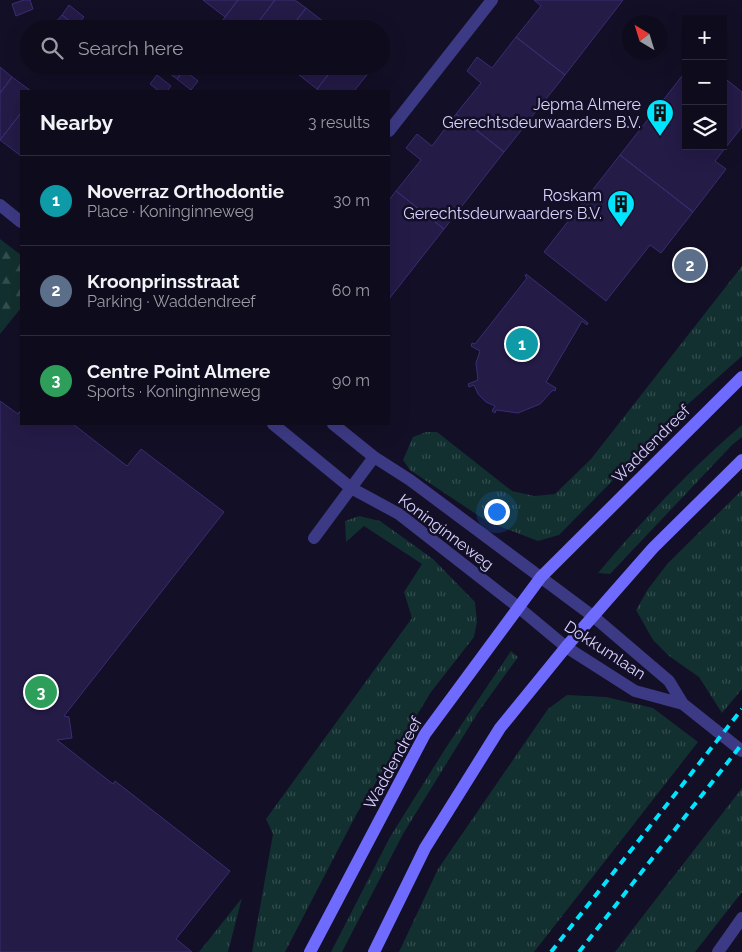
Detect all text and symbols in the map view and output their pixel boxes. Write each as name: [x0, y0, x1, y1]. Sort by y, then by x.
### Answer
north arrow: [622, 15, 667, 60]
map controls: [682, 15, 727, 150]
button: +: [682, 15, 727, 60]
search box: [20, 20, 390, 75]
icon: search: [38, 34, 66, 62]
text: Search here: [78, 37, 184, 59]
button: −: [682, 60, 727, 105]
place label: Jepma Almere Gerechtsdeurwaarders B.V.: [442, 95, 641, 132]
building icon: Jepma Almere Gerechtsdeurwaarders B.V.: [645, 98, 675, 137]
button: layers: [682, 105, 727, 150]
text: Nearby: [40, 110, 113, 135]
text: 3 results: [308, 113, 370, 132]
text: Noverraz Orthodontie: [87, 180, 284, 202]
place label: Roskam Gerechtsdeurwaarders B.V.: [403, 186, 602, 223]
building icon: Roskam Gerechtsdeurwaarders B.V.: [606, 189, 636, 228]
text: 1: [52, 191, 60, 210]
text: 30 m: [333, 191, 370, 210]
text: Place · Koninginneweg: [87, 202, 254, 221]
pin: 2: [674, 246, 706, 284]
text: Kroonprinsstraat: [87, 270, 240, 292]
text: 2: [51, 281, 61, 300]
text: 60 m: [332, 281, 370, 300]
text: Parking · Waddendreef: [87, 292, 256, 311]
pin: 1: [506, 325, 538, 363]
text: Centre Point Almere: [87, 360, 270, 382]
text: 3: [52, 371, 60, 390]
text: 90 m: [332, 371, 370, 390]
text: Sports · Koninginneweg: [87, 382, 261, 401]
street label: Waddendreef: [608, 401, 694, 487]
street label: Koninginneweg: [394, 490, 498, 574]
your location: [484, 499, 510, 525]
street label: Dokkumlaan: [561, 617, 649, 683]
pin: 3: [25, 673, 57, 711]
street label: Waddendreef: [360, 713, 427, 812]

